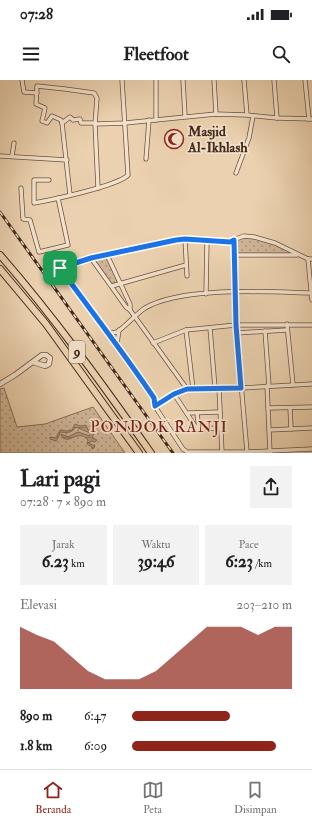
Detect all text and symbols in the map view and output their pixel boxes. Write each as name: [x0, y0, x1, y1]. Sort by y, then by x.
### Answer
text: 07:28: [20, 5, 53, 24]
icon: menu: [20, 43, 42, 65]
text: Fleetfoot: [123, 43, 189, 66]
icon: search: [270, 43, 292, 65]
place label: Masjid Al-Ikhlash: [187, 123, 248, 156]
mosque icon: Masjid Al-Ikhlash: [163, 128, 185, 150]
pin: [43, 251, 77, 285]
icon: arrive: [49, 257, 71, 279]
road number: 9: [69, 341, 85, 363]
district label: PONDOK RANJI: [90, 417, 228, 438]
text: Lari pagi: [20, 465, 101, 493]
button: share: [250, 466, 292, 508]
text: 07:28 · 7 × 890 m: [20, 494, 106, 510]
text: Jarak: [52, 538, 75, 551]
text: Waktu: [141, 538, 171, 551]
text: Pace: [239, 538, 259, 551]
text: 6.23: [42, 551, 69, 572]
text: 39:46: [137, 551, 175, 572]
text: 6:23: [225, 551, 253, 572]
text: km: [69, 557, 85, 570]
text: /km: [253, 557, 272, 570]
text: Elevasi: [20, 597, 57, 613]
text: 203–210 m: [237, 597, 292, 613]
text: 890 m: [20, 708, 52, 724]
text: 6:47: [84, 708, 106, 724]
text: 1.8 km: [20, 738, 52, 754]
text: 6:09: [84, 738, 107, 754]
tab: Beranda: [35, 779, 71, 816]
tab: Peta: [142, 779, 164, 816]
tab: Disimpan: [234, 779, 277, 816]

